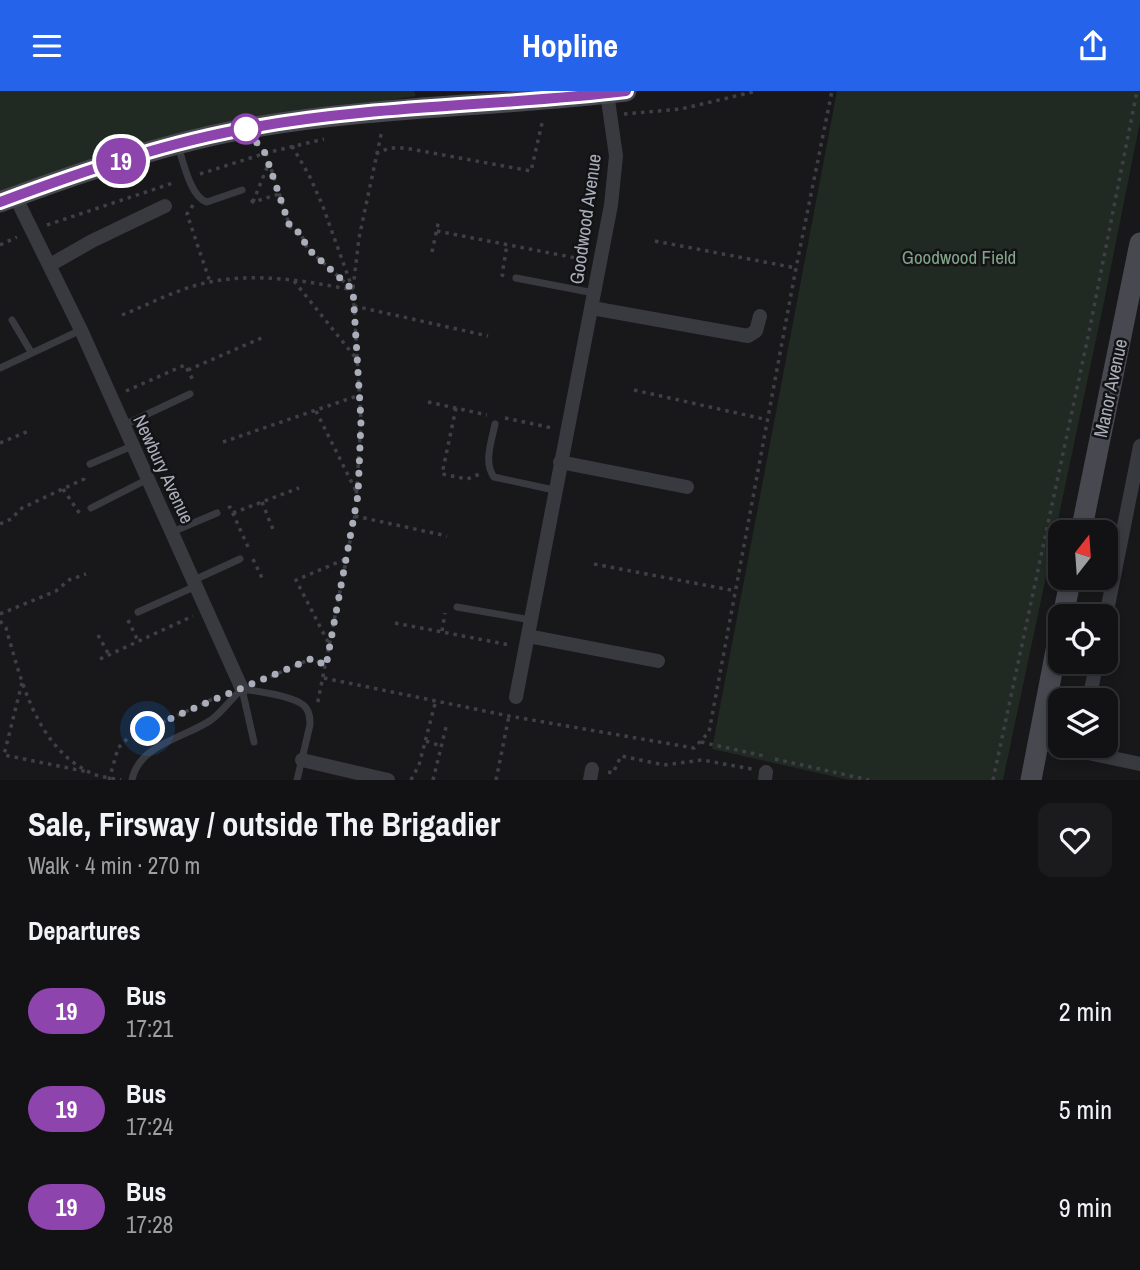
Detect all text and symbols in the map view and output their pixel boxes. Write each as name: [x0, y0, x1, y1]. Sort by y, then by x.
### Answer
text: Hopline: [522, 24, 618, 67]
icon: menu: [28, 27, 66, 65]
icon: share: [1074, 27, 1112, 65]
unlabelled marker: [231, 114, 261, 144]
line badge: 19: [90, 138, 152, 184]
text: 19: [110, 145, 132, 177]
street label: Goodwood Avenue: [563, 152, 607, 286]
park label: Goodwood Field: [902, 244, 1016, 270]
street label: Manor Avenue: [1087, 336, 1133, 440]
street label: Newbury Avenue: [127, 410, 201, 528]
north arrow: [1048, 520, 1118, 590]
map controls: [1048, 520, 1118, 758]
button: locate: [1048, 604, 1118, 674]
button: layers: [1048, 688, 1118, 758]
your location: [130, 711, 165, 746]
text: Sale, Firsway / outside The Brigadier: [28, 802, 500, 846]
button: heart: [1038, 803, 1112, 877]
text: Walk · 4 min · 270 m: [28, 850, 200, 881]
text: Departures: [28, 913, 141, 948]
text: Bus: [126, 978, 166, 1013]
text: 2 min: [1059, 994, 1112, 1029]
text: 19: [56, 995, 77, 1027]
text: 17:21: [126, 1013, 173, 1044]
text: Bus: [126, 1076, 166, 1111]
text: 5 min: [1059, 1092, 1112, 1127]
text: 19: [56, 1093, 77, 1125]
text: 17:24: [126, 1111, 173, 1142]
text: Bus: [126, 1174, 166, 1209]
text: 9 min: [1059, 1190, 1112, 1225]
text: 19: [56, 1191, 77, 1223]
text: 17:28: [126, 1209, 173, 1240]

